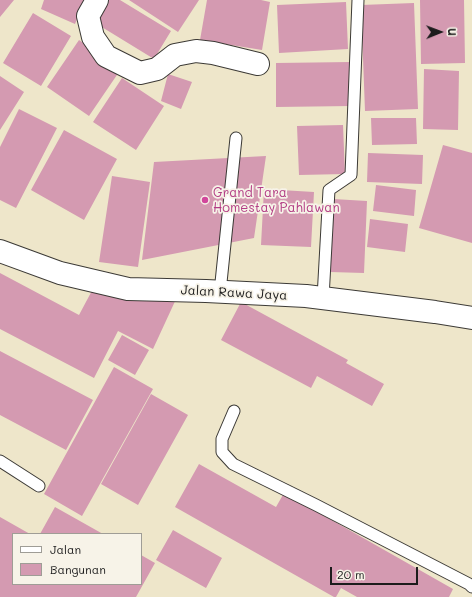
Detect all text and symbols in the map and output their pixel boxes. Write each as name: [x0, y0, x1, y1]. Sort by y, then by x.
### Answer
north arrow: [420, 12, 460, 52]
text: U: [445, 28, 460, 36]
place label: Grand Tara Homestay Pahlawan: [213, 185, 340, 216]
marker: Grand Tara Homestay Pahlawan: [200, 195, 210, 205]
street label: Jalan Rawa Jaya: [180, 282, 288, 304]
legend: [12, 533, 142, 585]
text: Jalan: [50, 541, 81, 557]
scale bar: [332, 559, 420, 585]
text: Bangunan: [50, 561, 106, 577]
text: 20 m: [337, 566, 365, 582]

